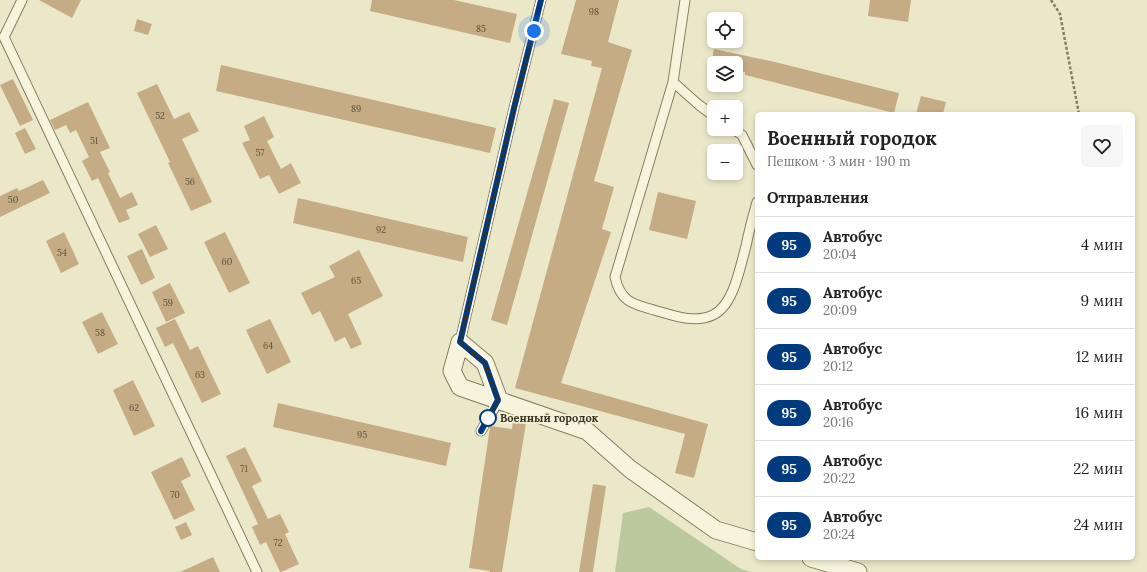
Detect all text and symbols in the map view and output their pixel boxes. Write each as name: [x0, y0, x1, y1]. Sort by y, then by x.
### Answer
house number: 98: [589, 6, 599, 17]
map controls: [707, 12, 743, 180]
button: locate: [707, 12, 743, 48]
your location: [524, 21, 544, 41]
house number: 85: [476, 23, 486, 34]
button: layers: [707, 56, 743, 92]
button: +: [707, 100, 743, 136]
house number: 89: [351, 103, 361, 114]
house number: 52: [155, 110, 165, 121]
button: heart: [1081, 125, 1123, 167]
text: Военный городок: [767, 126, 937, 150]
house number: 51: [90, 135, 98, 146]
button: −: [707, 144, 743, 180]
house number: 57: [255, 147, 265, 158]
text: Пешком · 3 мин · 190 m: [767, 153, 911, 170]
house number: 56: [185, 176, 195, 187]
text: Отправления: [767, 188, 869, 207]
house number: 50: [8, 194, 19, 205]
house number: 92: [376, 224, 386, 235]
text: Автобус: [823, 227, 882, 246]
text: 4 мин: [1081, 235, 1123, 254]
text: 95: [781, 236, 797, 254]
text: 20:04: [823, 246, 856, 263]
house number: 54: [57, 247, 67, 258]
house number: 60: [222, 256, 233, 267]
house number: 65: [351, 275, 361, 286]
text: Автобус: [823, 283, 882, 302]
text: 9 мин: [1081, 291, 1123, 310]
text: 95: [781, 292, 797, 310]
house number: 59: [163, 297, 173, 308]
text: 20:09: [823, 302, 857, 319]
house number: 58: [95, 327, 105, 338]
text: Автобус: [823, 339, 882, 358]
house number: 64: [263, 340, 273, 351]
text: 12 мин: [1076, 347, 1123, 366]
text: 95: [781, 348, 797, 366]
text: 20:12: [823, 358, 853, 375]
house number: 63: [195, 369, 205, 380]
text: Автобус: [823, 395, 882, 414]
house number: 62: [129, 402, 139, 413]
text: 16 мин: [1075, 403, 1123, 422]
text: 95: [781, 404, 797, 422]
marker: Военный городок: [479, 409, 497, 427]
place label: Военный городок: [500, 411, 599, 425]
text: 20:16: [823, 414, 854, 431]
house number: 95: [357, 429, 367, 440]
text: Автобус: [823, 451, 882, 470]
text: 22 мин: [1073, 459, 1123, 478]
text: 95: [781, 460, 797, 478]
house number: 71: [240, 463, 248, 474]
text: 20:22: [823, 470, 855, 487]
house number: 70: [170, 489, 180, 500]
text: Автобус: [823, 507, 882, 526]
text: 24 мин: [1073, 515, 1123, 534]
text: 95: [781, 516, 797, 534]
text: 20:24: [823, 526, 855, 543]
house number: 72: [274, 537, 283, 548]

